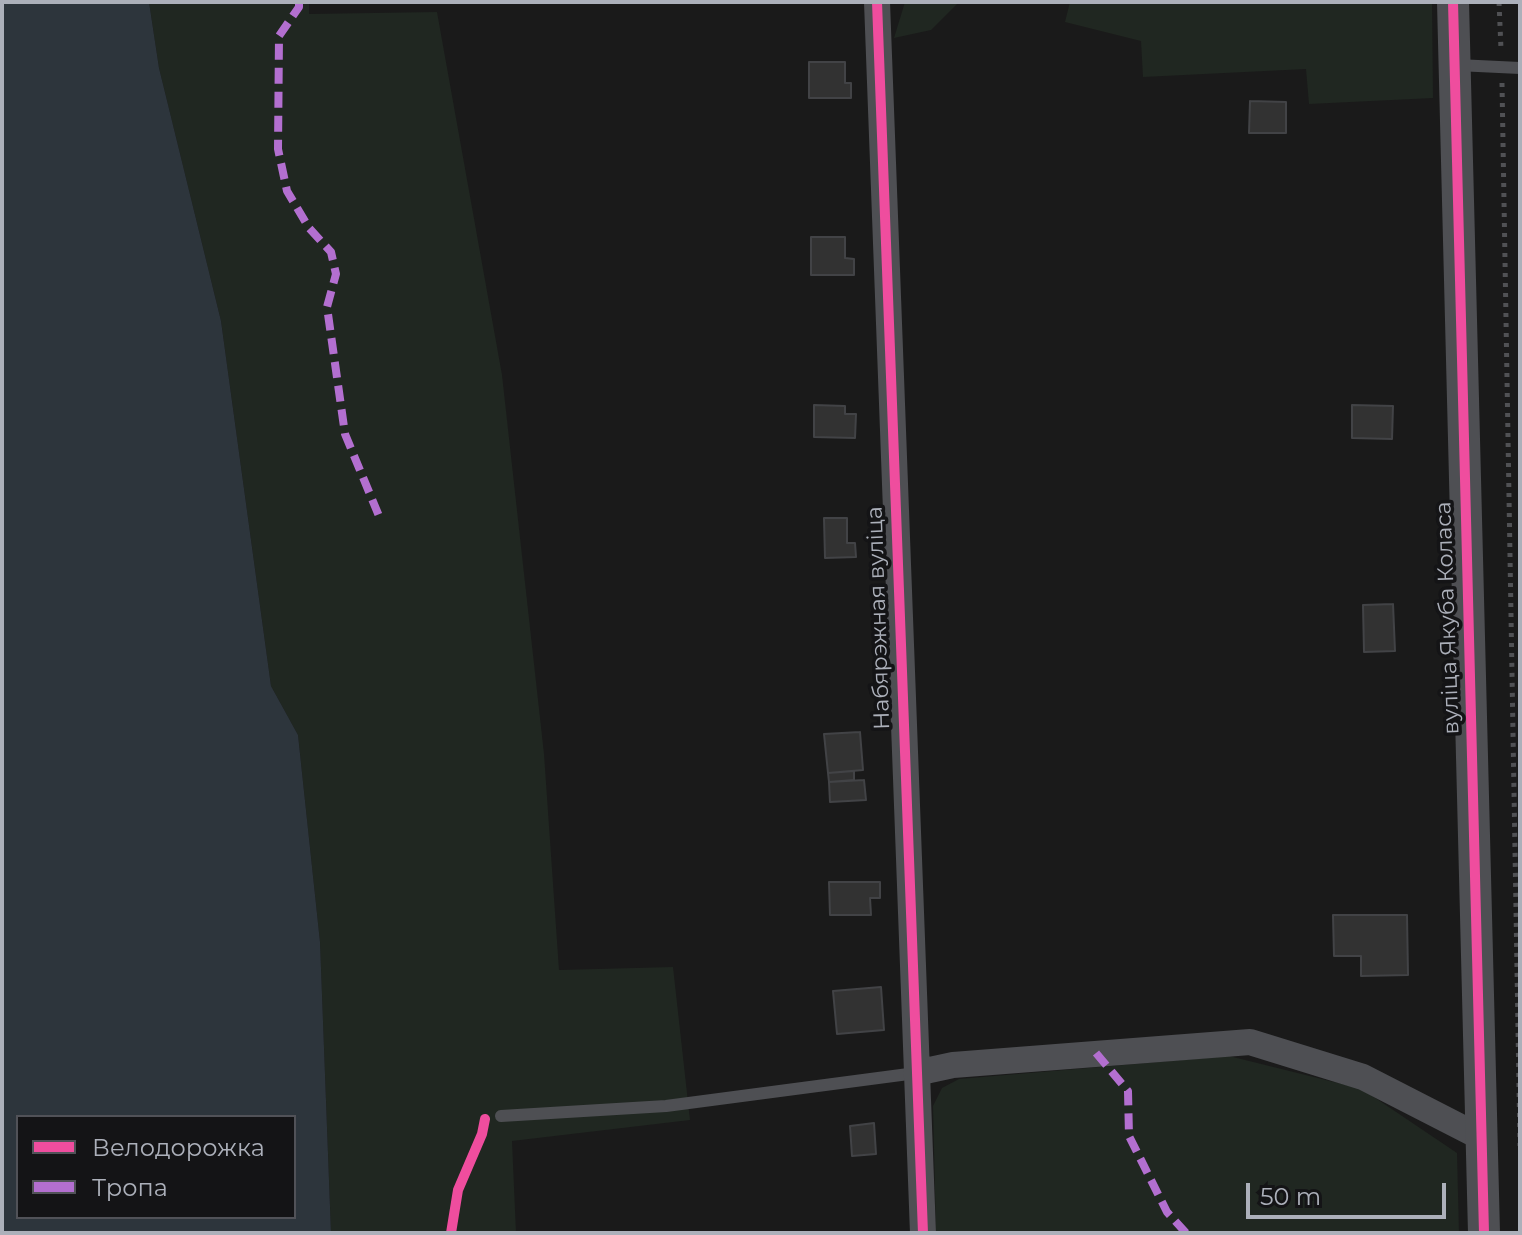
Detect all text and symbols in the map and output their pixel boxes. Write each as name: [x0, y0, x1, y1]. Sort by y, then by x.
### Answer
street label: вуліца Якуба Коласа: [1431, 501, 1465, 735]
street label: Набярэжная вуліца: [862, 506, 896, 730]
legend: [16, 1115, 296, 1219]
text: Велодорожка: [92, 1133, 265, 1162]
scale bar: [1250, 1167, 1450, 1217]
text: Тропа: [92, 1173, 168, 1202]
text: 50 m: [1260, 1182, 1321, 1211]

